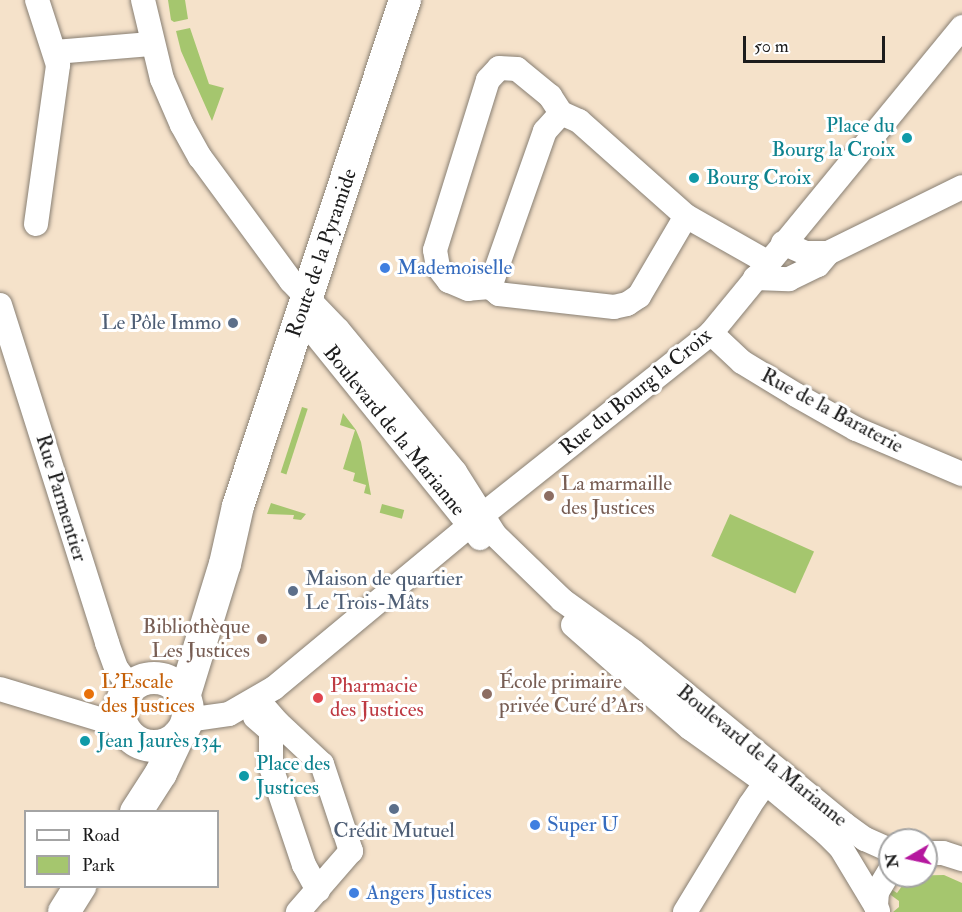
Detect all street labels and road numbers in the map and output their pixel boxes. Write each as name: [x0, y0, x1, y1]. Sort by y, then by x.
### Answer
street label: Route de la Pyramide: [281, 165, 363, 341]
street label: Rue du Bourg la Croix: [555, 323, 717, 461]
street label: Boulevard de la Marianne: [317, 341, 471, 521]
street label: Rue de la Baraterie: [757, 363, 907, 459]
street label: Rue Parmentier: [30, 431, 92, 565]
street label: Boulevard de la Marianne: [672, 679, 852, 833]

